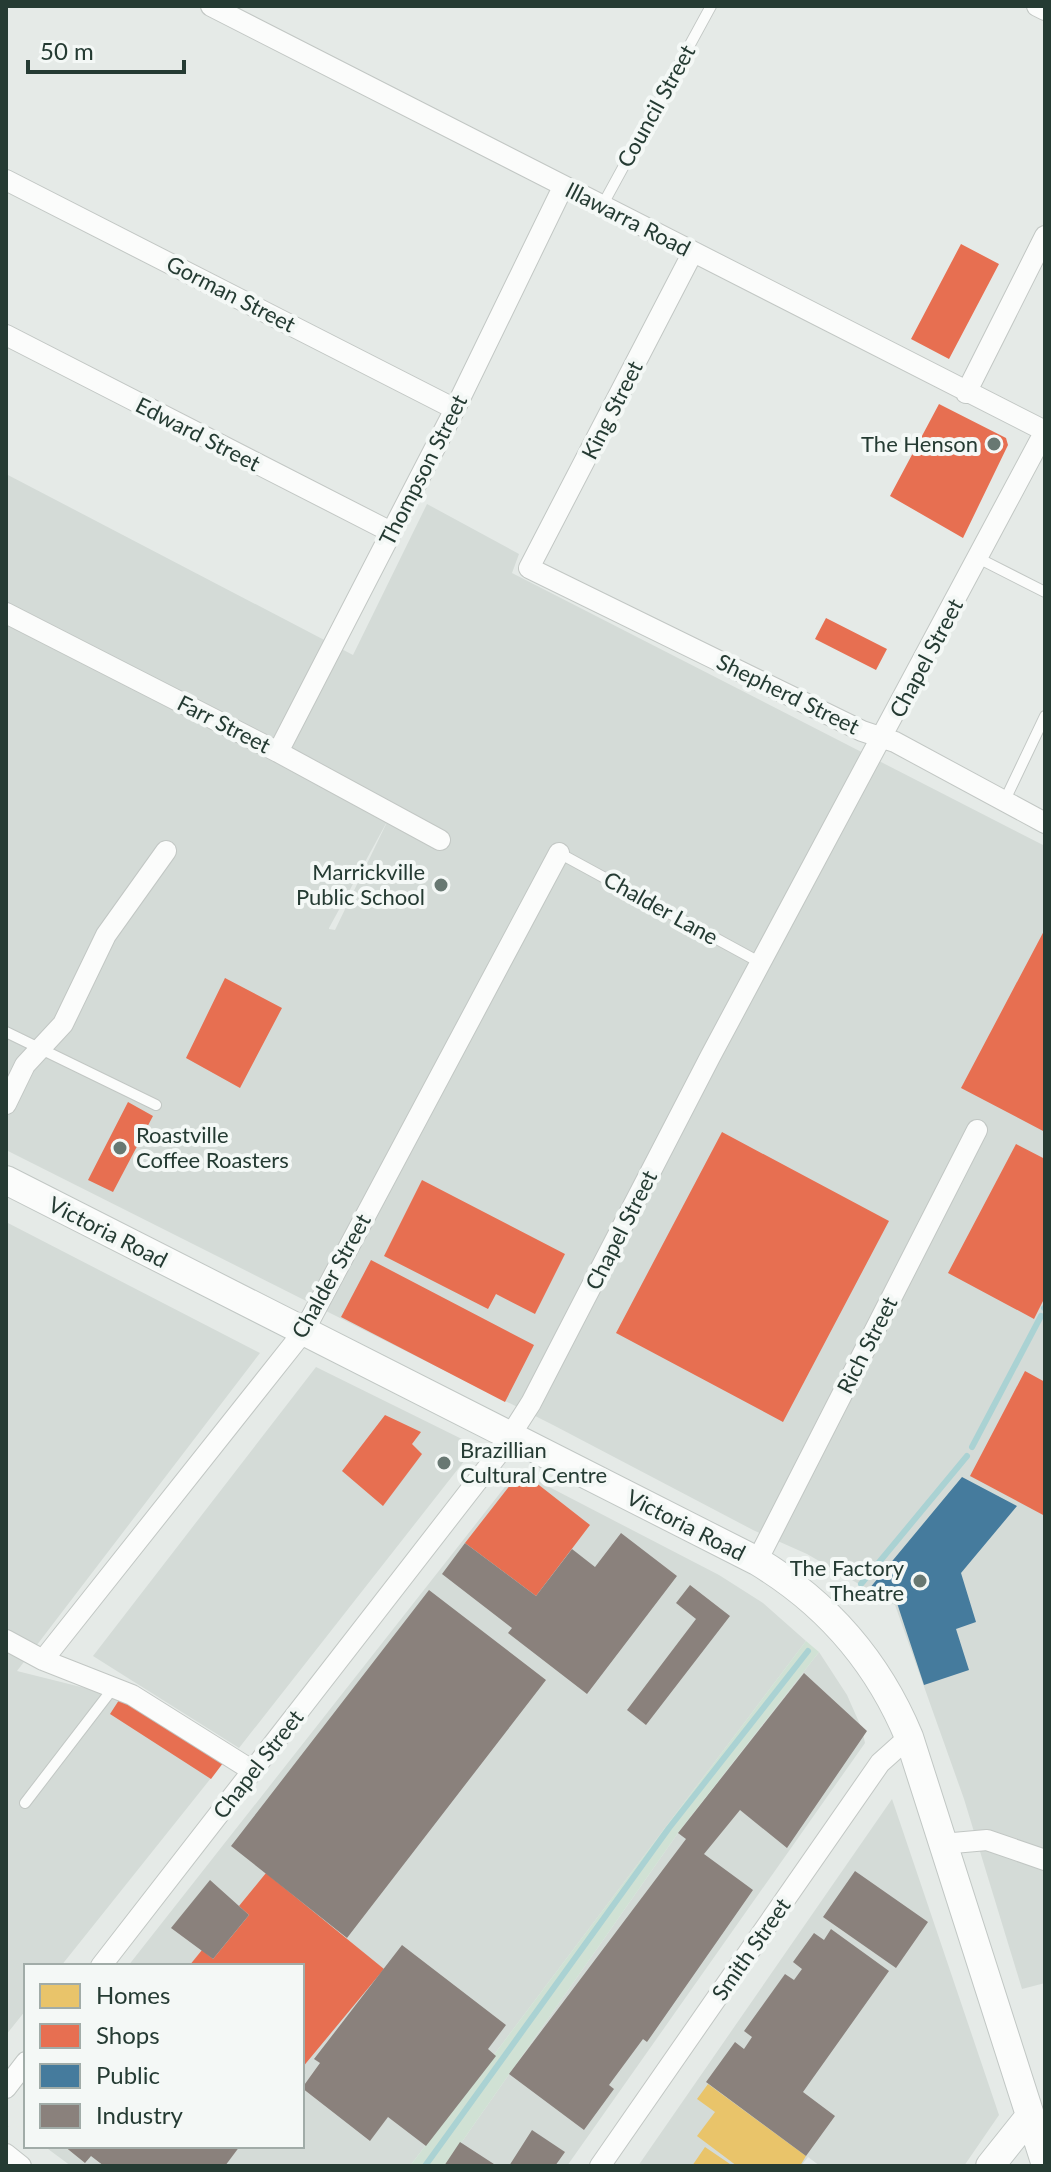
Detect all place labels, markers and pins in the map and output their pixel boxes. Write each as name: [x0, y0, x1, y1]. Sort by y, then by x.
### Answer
place label: The Henson: [861, 430, 978, 457]
marker: The Henson: [985, 435, 1003, 453]
place label: Marrickville Public School: [296, 858, 425, 910]
marker: Marrickville Public School: [432, 876, 450, 894]
place label: Roastville Coffee Roasters: [136, 1121, 289, 1173]
marker: Roastville Coffee Roasters: [111, 1139, 129, 1157]
place label: Brazillian Cultural Centre: [460, 1436, 607, 1488]
marker: Brazillian Cultural Centre: [435, 1454, 453, 1472]
place label: The Factory Theatre: [790, 1554, 905, 1606]
marker: The Factory Theatre: [911, 1572, 929, 1590]

